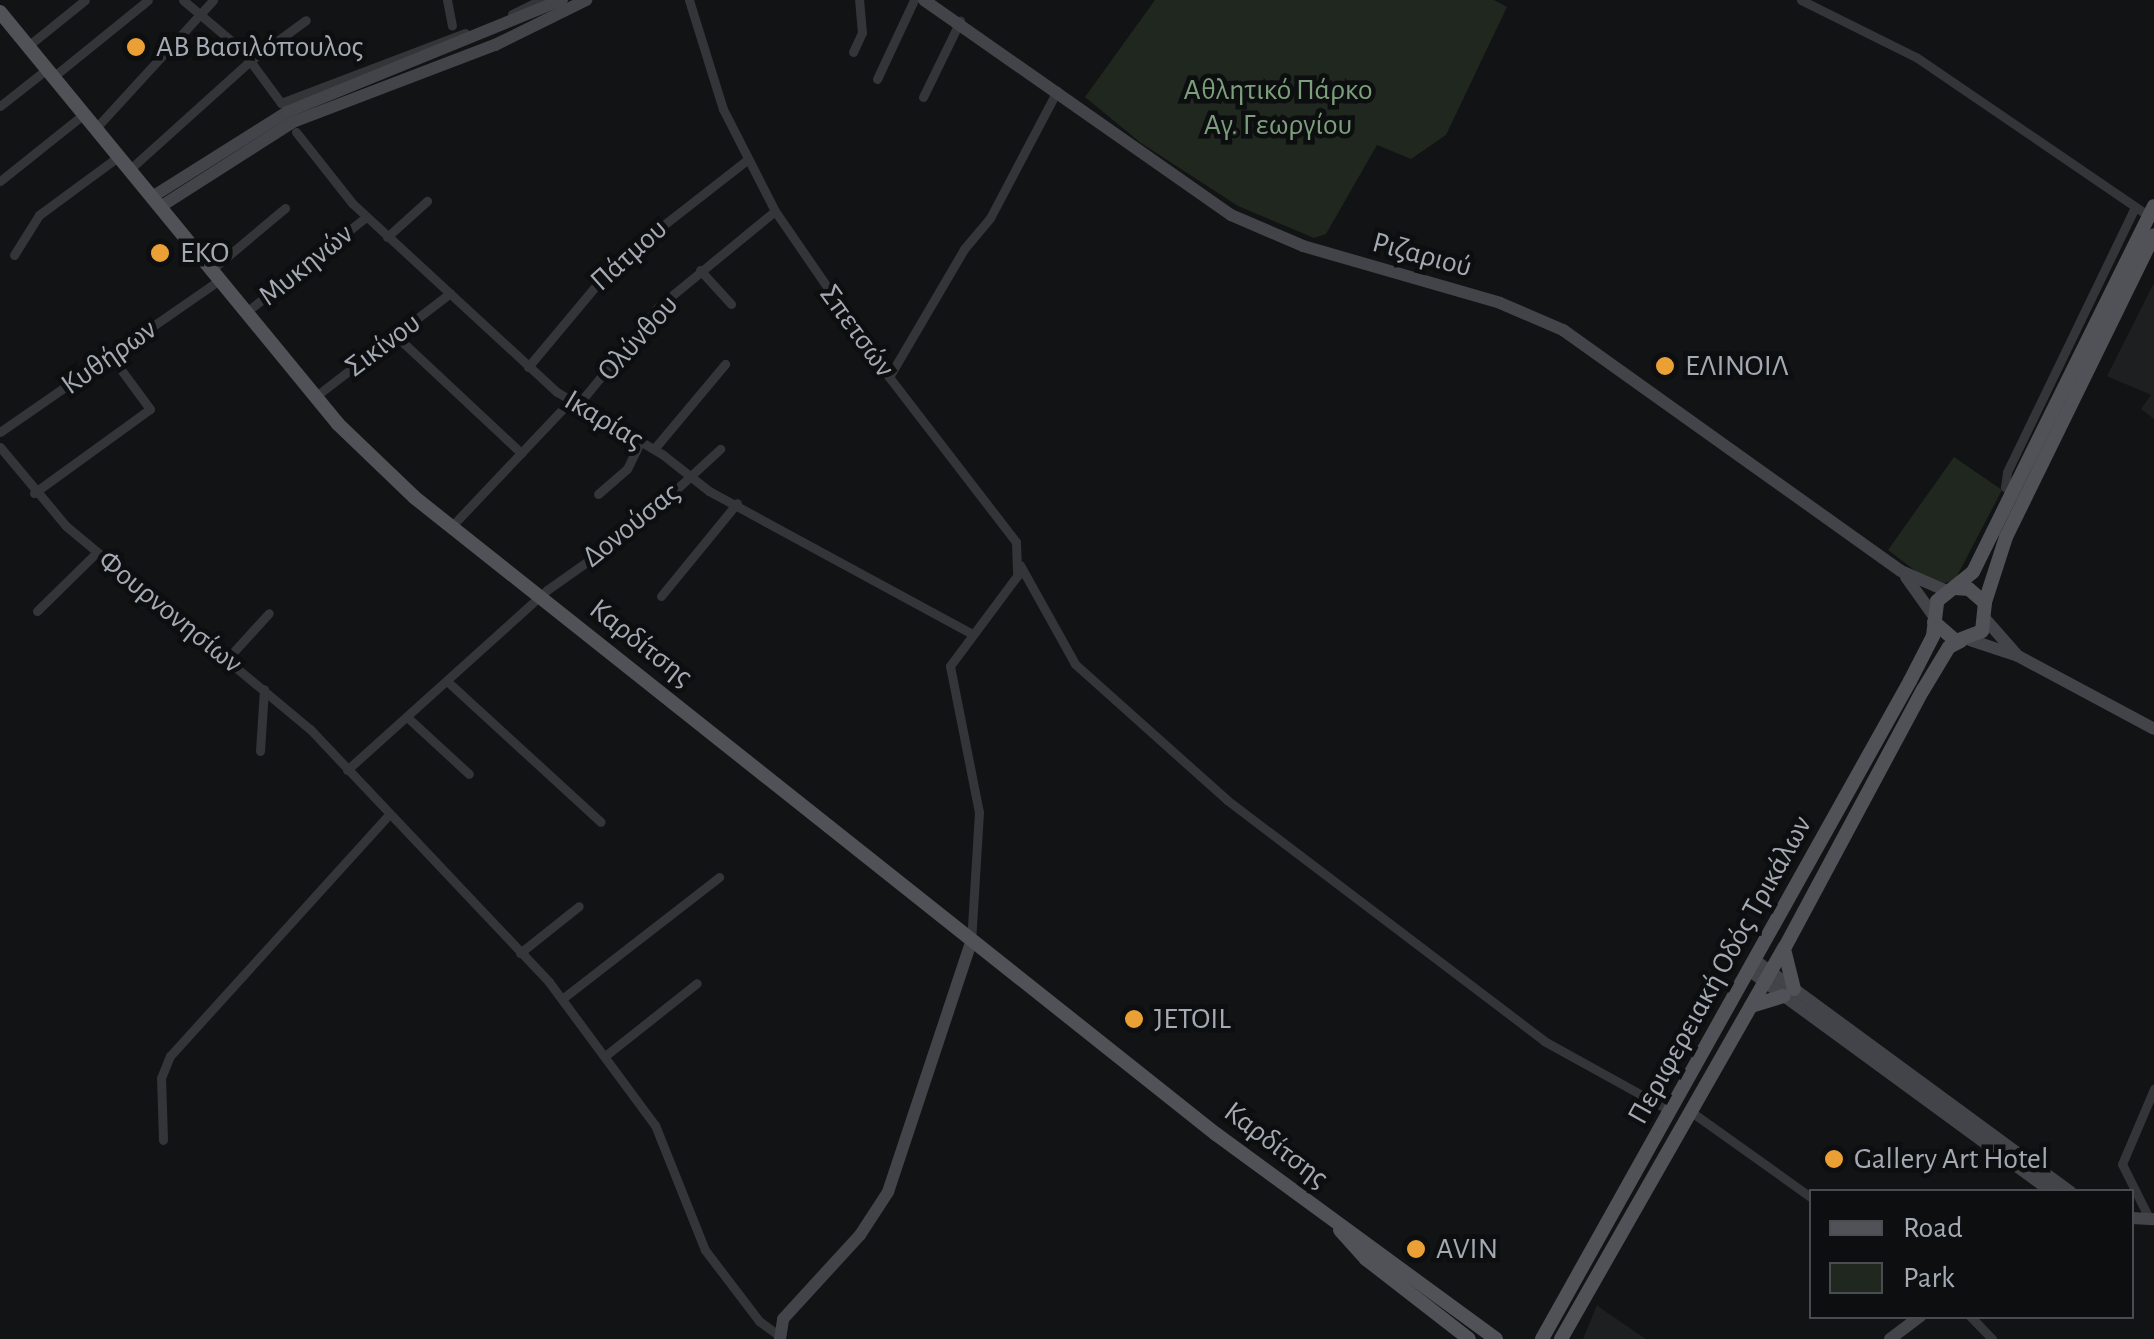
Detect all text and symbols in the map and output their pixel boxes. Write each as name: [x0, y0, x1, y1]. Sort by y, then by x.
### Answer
place label: ΑΒ Βασιλόπουλος: [156, 29, 363, 65]
marker: ΑΒ Βασιλόπουλος: [125, 36, 147, 58]
park label: Αθλητικό Πάρκο Αγ. Γεωργίου: [1184, 72, 1372, 142]
street label: Πάτμου: [583, 211, 675, 299]
street label: Μυκηνών: [251, 216, 361, 314]
street label: Ριζαριού: [1368, 224, 1476, 286]
place label: EKO: [180, 235, 229, 271]
marker: EKO: [149, 242, 171, 264]
street label: Σπετσών: [811, 278, 903, 384]
street label: Ολύνθου: [590, 287, 686, 389]
street label: Σικίνου: [338, 305, 428, 385]
street label: Κυθήρων: [54, 311, 164, 403]
place label: ΕΛΙΝΟΙΛ: [1685, 348, 1789, 384]
marker: ΕΛΙΝΟΙΛ: [1654, 355, 1676, 377]
street label: Ικαρίας: [558, 382, 650, 458]
street label: Δονούσας: [575, 475, 687, 575]
street label: Φουρνονησίων: [90, 543, 250, 681]
street label: Καρδίτσης: [582, 591, 700, 695]
street label: Περιφερειακή Οδός Τρικάλων: [1620, 810, 1820, 1130]
place label: JETOIL: [1154, 1001, 1231, 1037]
marker: JETOIL: [1123, 1008, 1145, 1030]
street label: Καρδίτσης: [1217, 1094, 1335, 1196]
place label: Gallery Art Hotel: [1854, 1141, 2048, 1177]
marker: Gallery Art Hotel: [1823, 1148, 1845, 1170]
legend: [1809, 1189, 2134, 1319]
text: Road: [1903, 1213, 1963, 1243]
place label: AVIN: [1436, 1231, 1498, 1267]
marker: AVIN: [1405, 1238, 1427, 1260]
text: Park: [1903, 1263, 1955, 1293]

